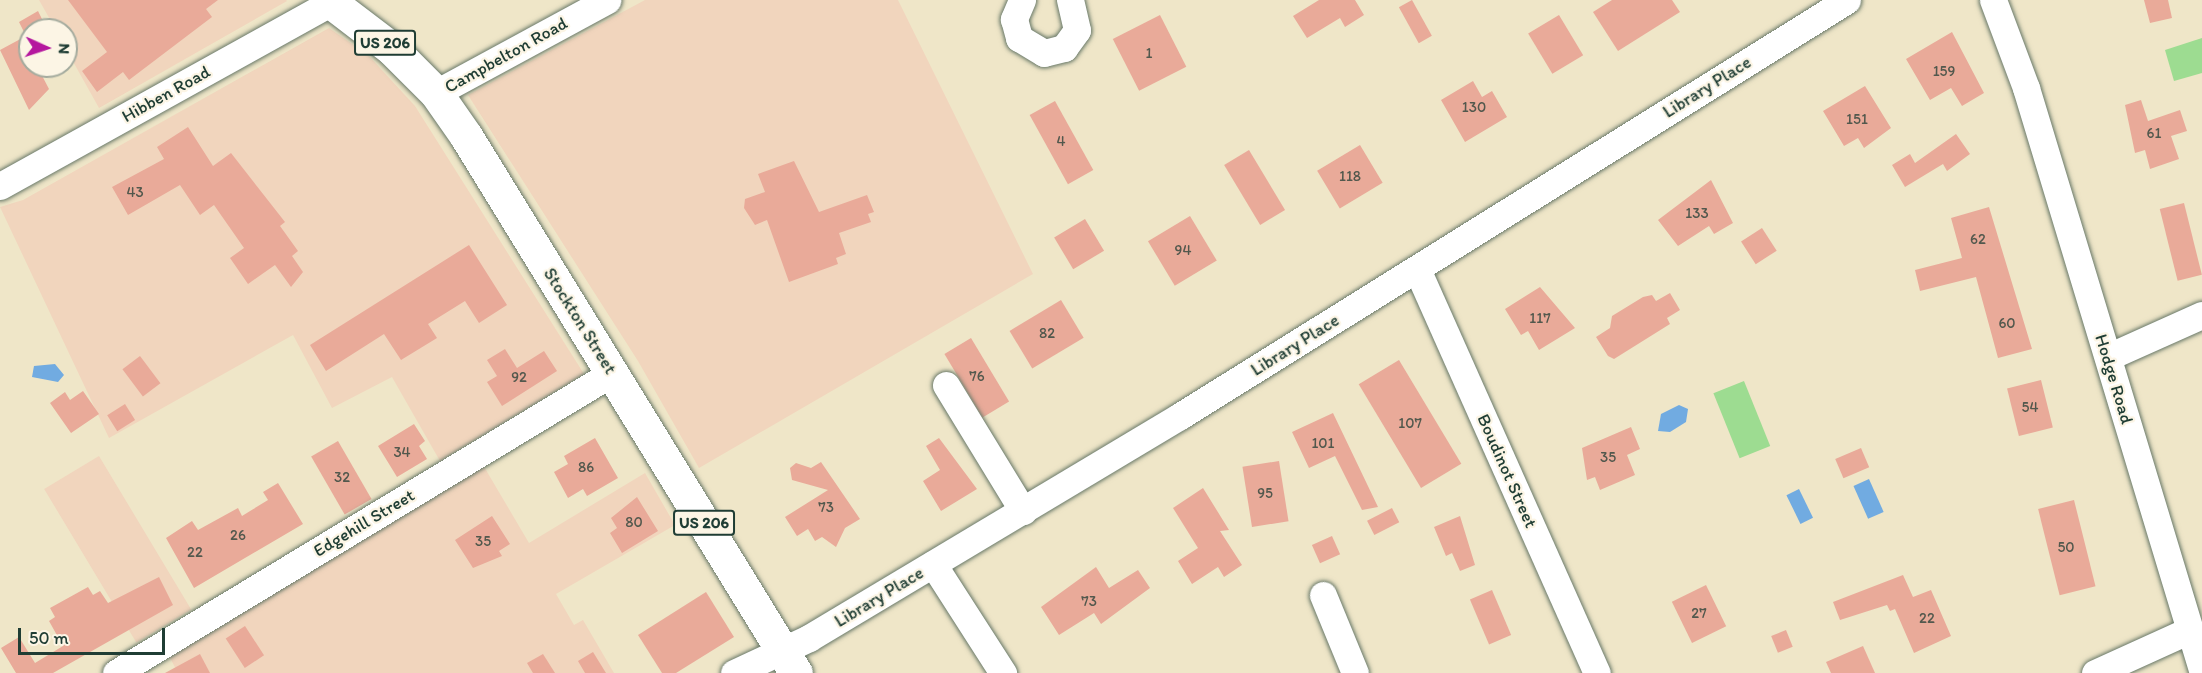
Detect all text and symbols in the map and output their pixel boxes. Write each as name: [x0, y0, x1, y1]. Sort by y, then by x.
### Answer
street label: Campbelton Road: [441, 12, 571, 98]
north arrow: [18, 18, 78, 78]
road number: US 206: [354, 30, 416, 56]
text: N: [55, 43, 74, 55]
house number: 1: [1146, 45, 1152, 63]
street label: Library Place: [1659, 51, 1755, 123]
street label: Hibben Road: [118, 61, 214, 127]
house number: 159: [1933, 63, 1955, 81]
house number: 130: [1462, 99, 1486, 117]
house number: 151: [1846, 111, 1868, 129]
house number: 61: [2147, 125, 2161, 143]
house number: 4: [1056, 133, 1066, 151]
house number: 118: [1339, 168, 1361, 186]
house number: 43: [126, 184, 144, 202]
house number: 133: [1685, 205, 1709, 223]
house number: 62: [1970, 231, 1986, 249]
house number: 94: [1175, 242, 1191, 260]
street label: Stockton Street: [539, 264, 621, 378]
street label: Library Place: [1247, 309, 1343, 381]
house number: 117: [1529, 310, 1551, 328]
house number: 60: [1998, 315, 2016, 333]
house number: 82: [1039, 325, 1055, 343]
street label: Hodge Road: [2090, 332, 2138, 426]
house number: 76: [969, 368, 985, 386]
house number: 92: [511, 369, 527, 387]
house number: 54: [2022, 399, 2038, 417]
street label: Boudinot Street: [1472, 411, 1542, 531]
house number: 107: [1398, 415, 1422, 433]
house number: 101: [1311, 435, 1335, 453]
house number: 34: [393, 444, 411, 462]
house number: 35: [1600, 449, 1616, 467]
house number: 86: [578, 459, 594, 477]
house number: 32: [334, 469, 350, 487]
street label: Edgehill Street: [310, 484, 418, 562]
house number: 95: [1257, 485, 1273, 503]
house number: 73: [818, 499, 834, 517]
road number: US 206: [672, 510, 736, 536]
house number: 80: [625, 514, 643, 532]
house number: 26: [230, 527, 246, 545]
house number: 35: [475, 533, 491, 551]
house number: 50: [2057, 539, 2075, 557]
house number: 22: [187, 544, 203, 562]
street label: Library Place: [831, 562, 927, 632]
house number: 73: [1081, 593, 1097, 611]
house number: 27: [1691, 605, 1707, 623]
house number: 22: [1919, 610, 1935, 628]
scale bar: [21, 616, 168, 654]
text: 50 m: [29, 627, 69, 649]

